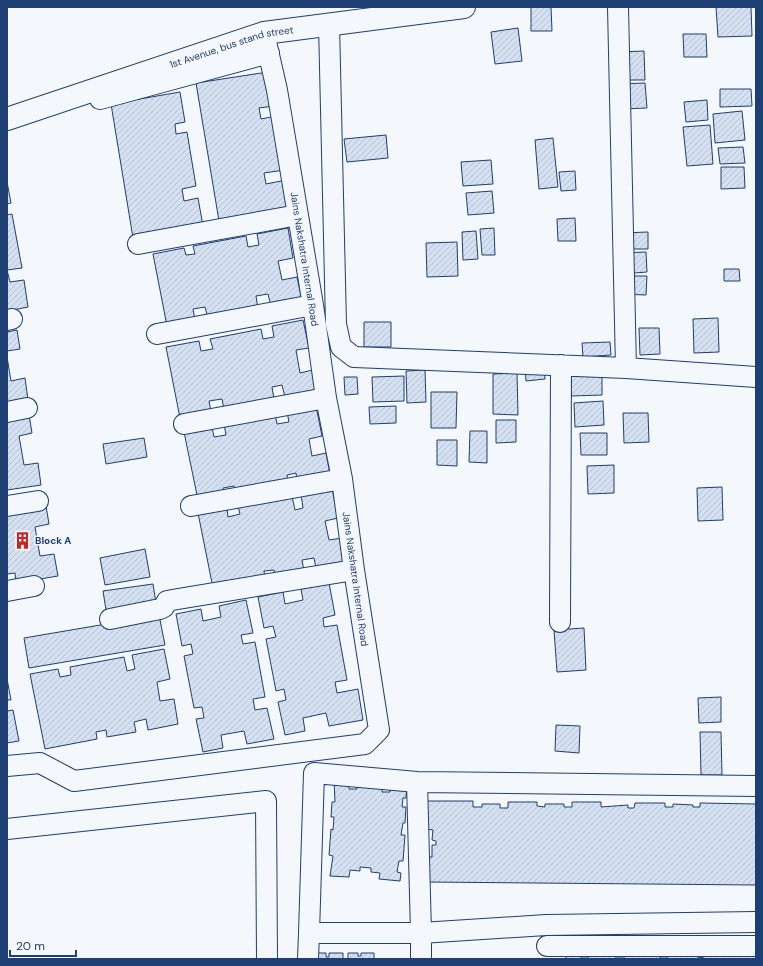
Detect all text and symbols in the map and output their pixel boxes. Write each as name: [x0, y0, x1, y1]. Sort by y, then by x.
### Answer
street label: 1st Avenue, bus stand street: [168, 23, 294, 71]
street label: Jains Nakshatra Internal Road: [287, 191, 322, 327]
street label: Jains Nakshatra Internal Road: [340, 511, 371, 647]
building icon: Block A: [12, 530, 32, 550]
place label: Block A: [35, 534, 71, 547]
scale bar: [10, 932, 76, 958]
text: 20 m: [16, 938, 45, 954]

